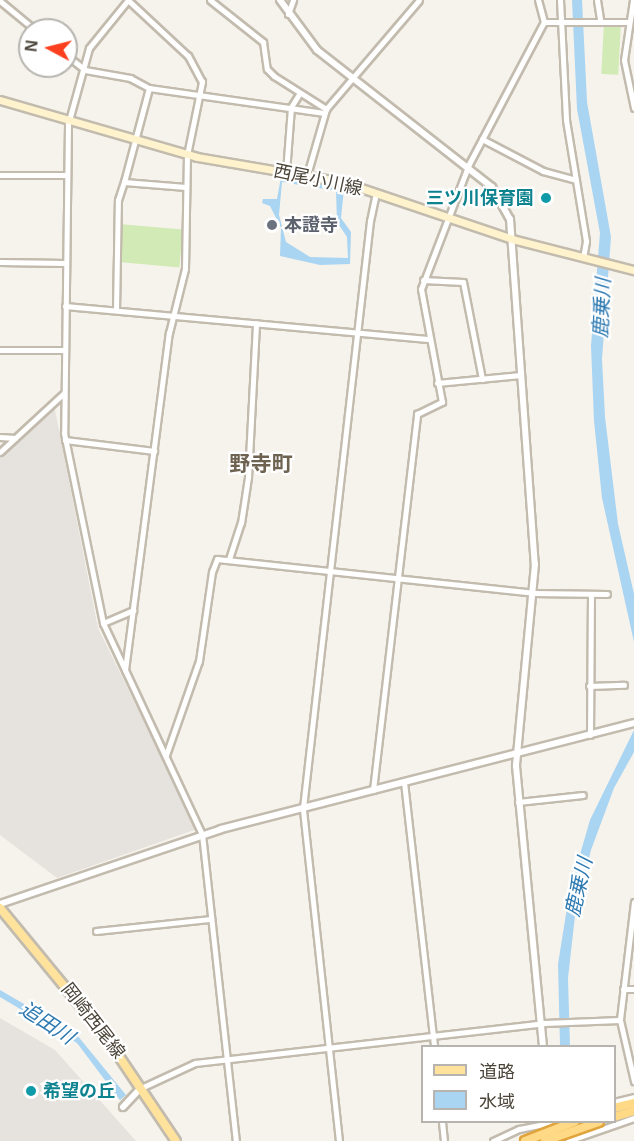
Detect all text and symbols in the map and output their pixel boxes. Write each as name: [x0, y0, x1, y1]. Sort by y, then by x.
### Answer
north arrow: [18, 18, 78, 78]
text: N: [22, 39, 41, 53]
street label: 西尾小川線: [272, 160, 364, 200]
place label: 三ツ川保育園: [426, 187, 534, 209]
marker: 三ツ川保育園: [539, 191, 553, 205]
place label: 本證寺: [284, 214, 338, 236]
marker: 本證寺: [265, 218, 279, 232]
water label: 鹿乗川: [588, 277, 616, 339]
district label: 野寺町: [230, 451, 292, 477]
water label: 鹿乗川: [561, 855, 597, 919]
street label: 岡崎西尾線: [57, 979, 129, 1063]
water label: 追田川: [15, 997, 79, 1049]
legend: [421, 1045, 616, 1123]
text: 道路: [479, 1062, 515, 1082]
place label: 希望の丘: [43, 1080, 115, 1102]
marker: 希望の丘: [24, 1084, 38, 1098]
text: 水域: [479, 1092, 515, 1112]

